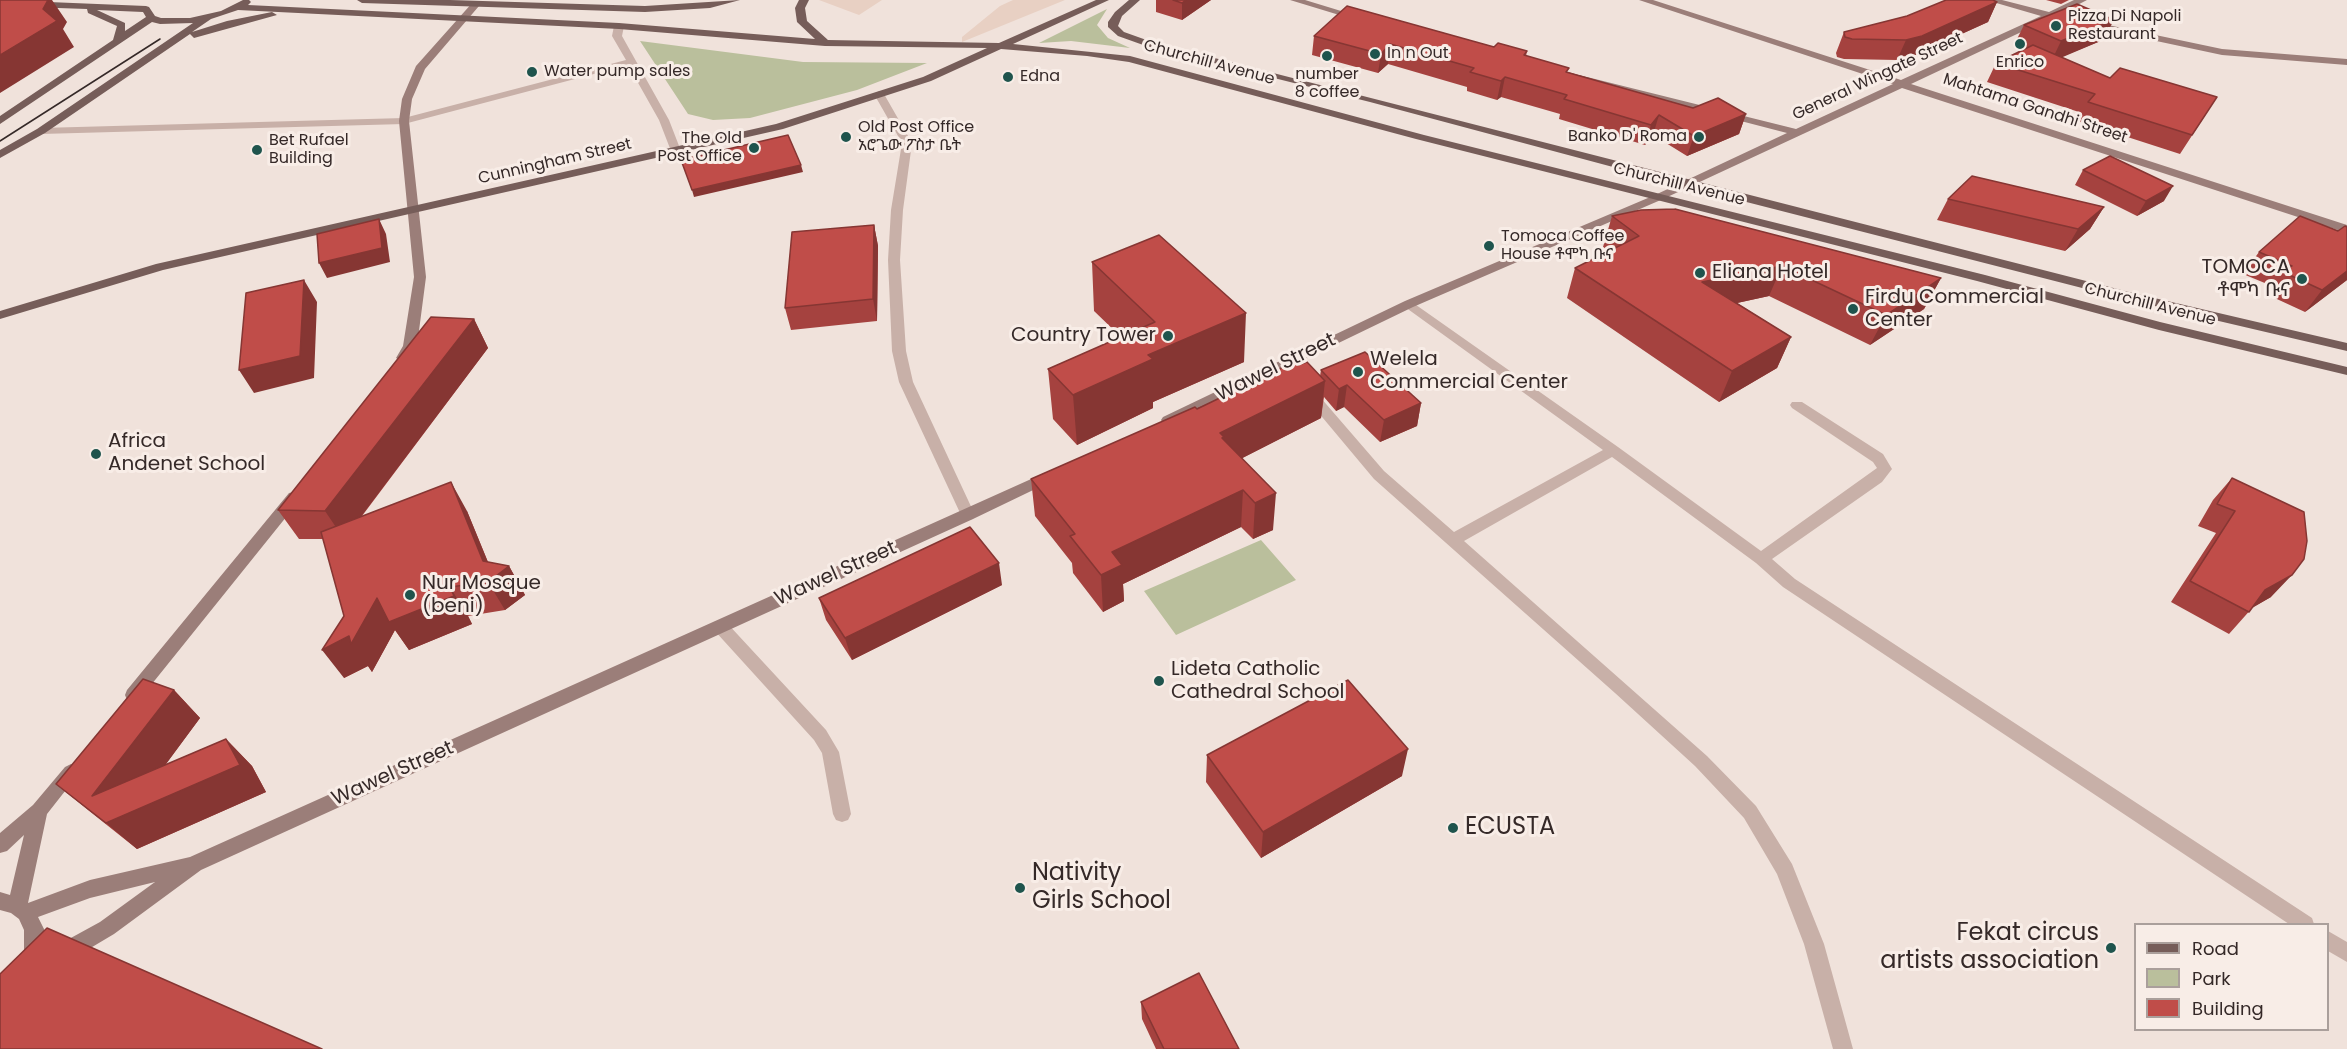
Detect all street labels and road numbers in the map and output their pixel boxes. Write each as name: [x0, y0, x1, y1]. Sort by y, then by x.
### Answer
street label: General Wingate Street: [1790, 29, 1966, 125]
street label: Churchill Avenue: [1141, 36, 1277, 90]
street label: Mahtama Gandhi Street: [1940, 70, 2130, 148]
street label: Cunningham Street: [476, 135, 634, 189]
street label: Churchill Avenue: [1611, 159, 1747, 211]
street label: Churchill Avenue: [2082, 279, 2218, 331]
street label: Wawel Street: [1212, 329, 1340, 407]
street label: Wawel Street: [771, 536, 901, 612]
street label: Wawel Street: [328, 736, 458, 812]

